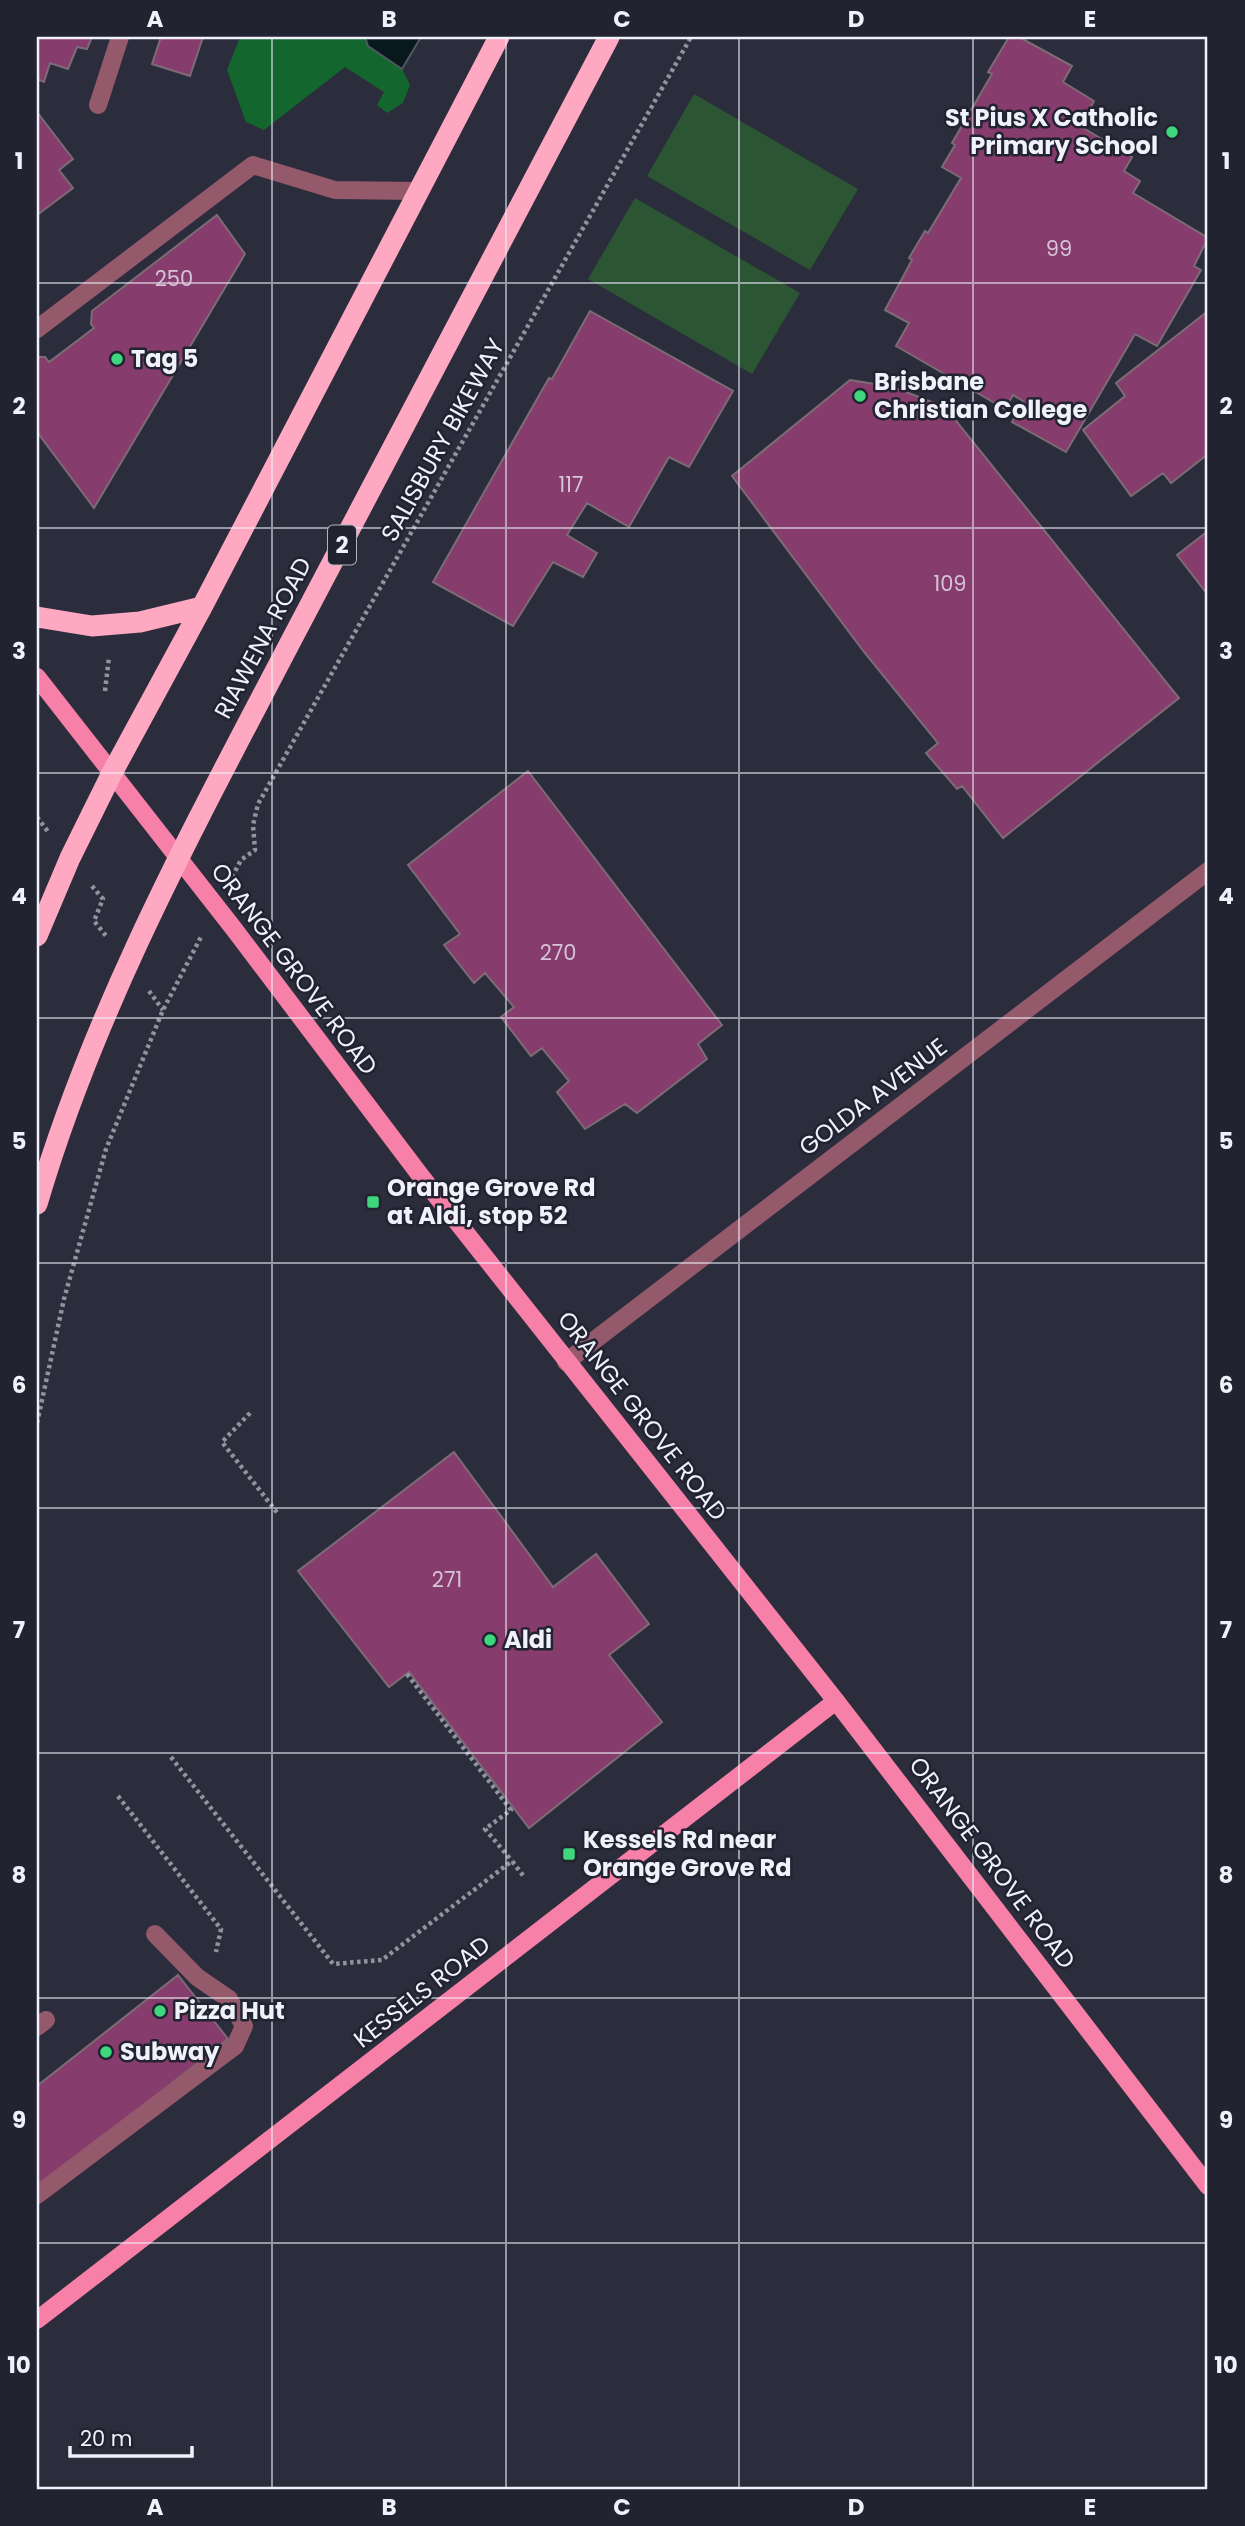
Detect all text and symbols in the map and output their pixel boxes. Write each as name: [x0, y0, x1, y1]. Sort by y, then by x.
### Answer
text: A: [147, 3, 164, 35]
text: B: [381, 3, 397, 35]
text: C: [613, 3, 631, 35]
text: D: [848, 3, 864, 35]
text: E: [1084, 3, 1096, 35]
place label: St Pius X Catholic Primary School: [945, 101, 1158, 162]
marker: St Pius X Catholic Primary School: [1164, 124, 1180, 140]
text: 1: [15, 145, 23, 177]
text: 1: [1222, 145, 1230, 177]
house number: 99: [1046, 234, 1072, 263]
house number: 250: [155, 264, 193, 293]
street label: SALISBURY BIKEWAY: [373, 332, 512, 547]
place label: Tag 5: [131, 342, 198, 375]
marker: Tag 5: [109, 351, 125, 367]
place label: Brisbane Christian College: [874, 365, 1087, 426]
marker: Brisbane Christian College: [852, 388, 868, 404]
text: 2: [12, 390, 26, 422]
text: 2: [1219, 390, 1233, 422]
house number: 117: [559, 470, 583, 499]
road number: 2: [328, 526, 356, 565]
street label: RIAWENA ROAD: [206, 551, 319, 724]
house number: 109: [933, 569, 967, 598]
text: 3: [12, 635, 26, 667]
text: 3: [1219, 635, 1233, 667]
street label: ORANGE GROVE ROAD: [204, 856, 385, 1081]
text: 4: [11, 880, 27, 912]
text: 4: [1218, 880, 1234, 912]
house number: 270: [540, 938, 576, 967]
street label: GOLDA AVENUE: [792, 1030, 954, 1163]
text: 5: [12, 1125, 26, 1157]
text: 5: [1219, 1125, 1233, 1157]
place label: Orange Grove Rd at Aldi, stop 52: [387, 1171, 595, 1232]
marker: Orange Grove Rd at Aldi, stop 52: [365, 1194, 381, 1210]
street label: ORANGE GROVE ROAD: [550, 1304, 735, 1527]
text: 6: [12, 1369, 26, 1401]
text: 6: [1219, 1369, 1233, 1401]
house number: 271: [432, 1565, 462, 1594]
text: 7: [13, 1614, 25, 1646]
text: 7: [1220, 1614, 1232, 1646]
place label: Aldi: [504, 1623, 552, 1656]
marker: Aldi: [482, 1632, 498, 1648]
street label: ORANGE GROVE ROAD: [902, 1750, 1083, 1975]
place label: Kessels Rd near Orange Grove Rd: [583, 1823, 791, 1884]
marker: Kessels Rd near Orange Grove Rd: [561, 1846, 577, 1862]
text: 8: [12, 1859, 26, 1891]
text: 8: [1219, 1859, 1233, 1891]
street label: KESSELS ROAD: [347, 1928, 497, 2055]
place label: Pizza Hut: [174, 1994, 285, 2027]
marker: Pizza Hut: [152, 2003, 168, 2019]
place label: Subway: [120, 2035, 220, 2068]
marker: Subway: [98, 2044, 114, 2060]
text: 9: [12, 2104, 26, 2136]
text: 9: [1219, 2104, 1233, 2136]
text: 10: [7, 2349, 31, 2381]
text: 10: [1214, 2349, 1238, 2381]
scale bar: [70, 2414, 192, 2458]
text: 20 m: [80, 2424, 133, 2453]
text: A: [147, 2491, 164, 2523]
text: B: [381, 2491, 397, 2523]
text: C: [613, 2491, 631, 2523]
text: D: [848, 2491, 864, 2523]
text: E: [1084, 2491, 1096, 2523]

